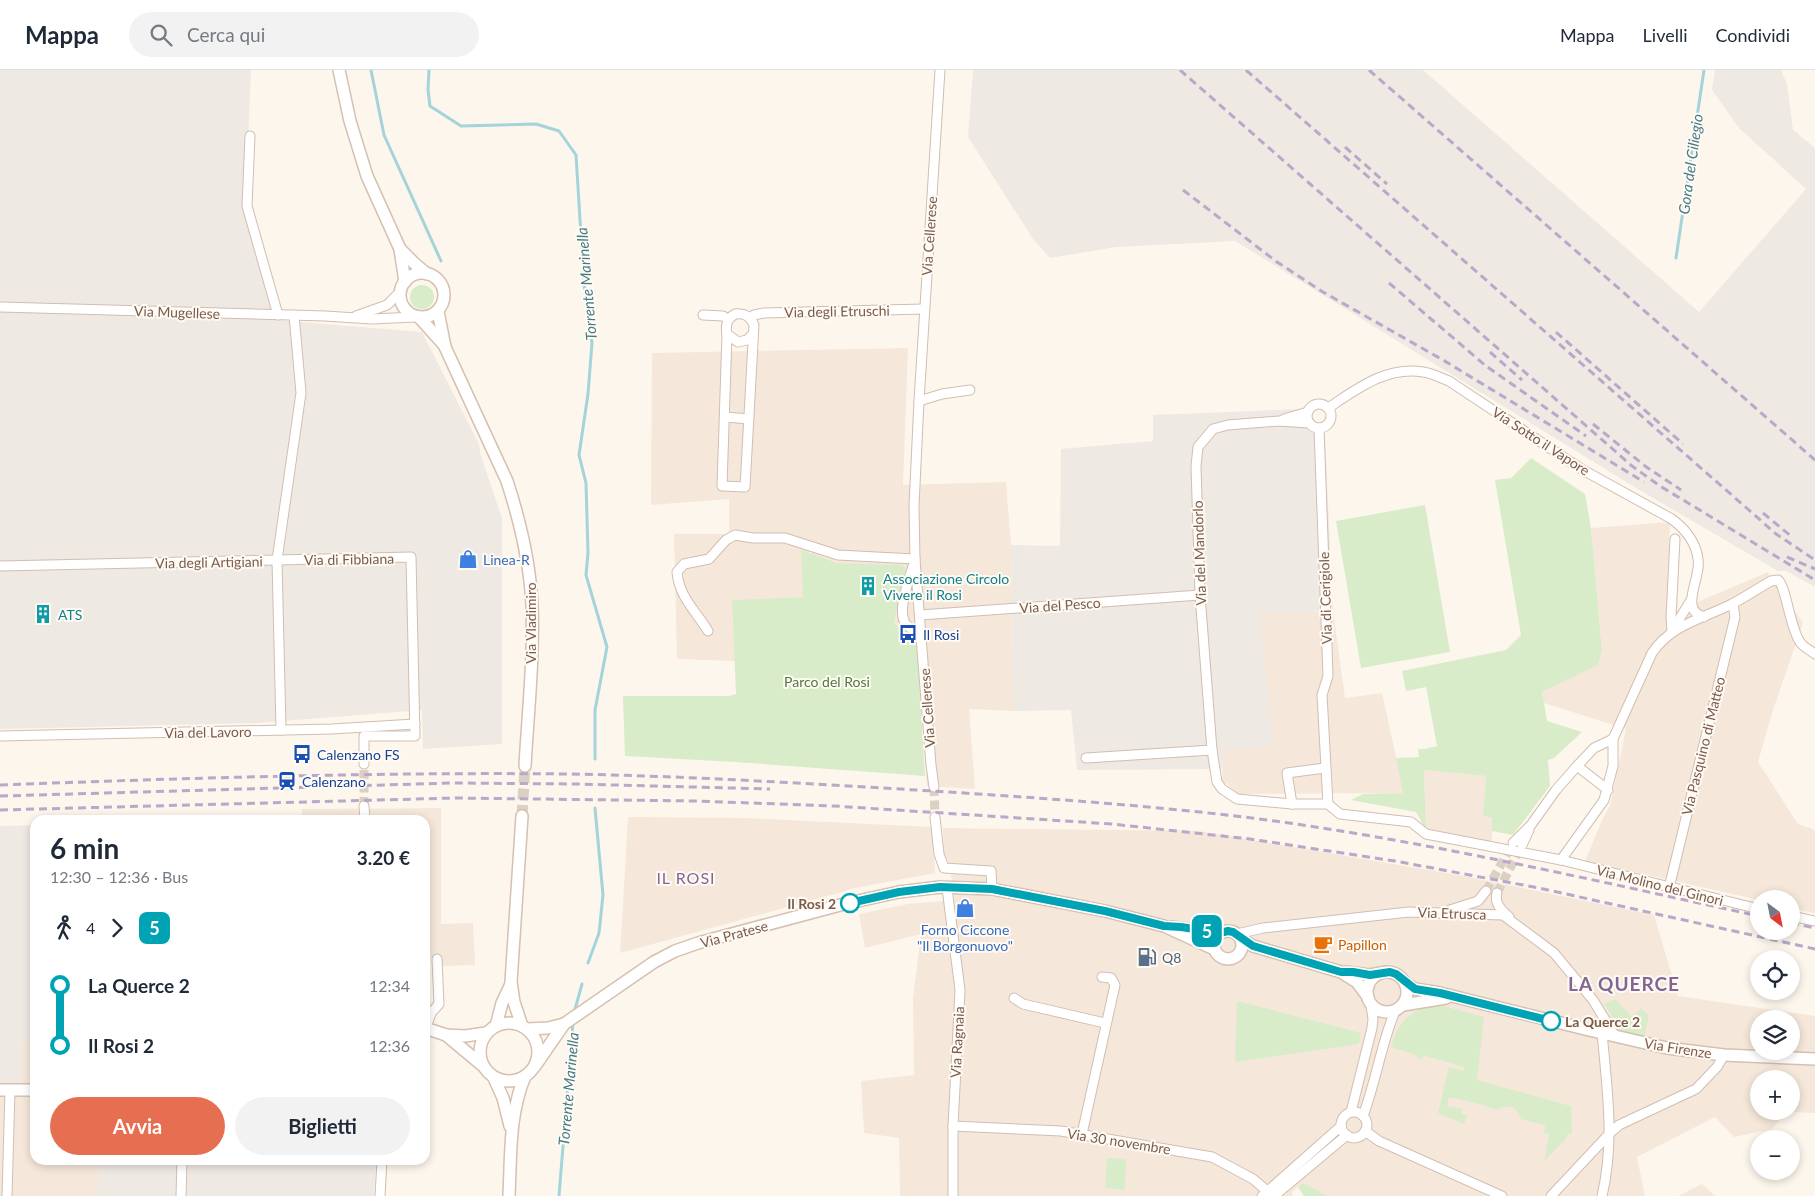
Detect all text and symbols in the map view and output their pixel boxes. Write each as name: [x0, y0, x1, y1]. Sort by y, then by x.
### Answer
search box: [129, 12, 479, 57]
text: Mappa: [25, 20, 99, 49]
icon: search: [147, 21, 175, 49]
text: Cerca qui: [187, 23, 265, 46]
text: Mappa: [1560, 24, 1615, 46]
text: Livelli: [1643, 24, 1687, 46]
text: Condividi: [1715, 24, 1790, 46]
water label: Gora del Ciliegio: [1674, 112, 1706, 215]
street label: Via Cellerese: [918, 196, 940, 276]
water label: Torrente Marinella: [572, 226, 600, 341]
street label: Via Mugellese: [134, 302, 220, 322]
street label: Via degli Etruschi: [784, 302, 890, 320]
street label: Via Sotto il Vapore: [1489, 403, 1593, 479]
street label: Via del Mandorlo: [1189, 500, 1209, 606]
shop icon: Linea-R: [457, 548, 479, 570]
street label: Via di Fibbiana: [304, 550, 394, 568]
place label: Linea-R: [483, 551, 530, 568]
street label: Via di Cerigiole: [1315, 551, 1335, 645]
street label: Via degli Artigiani: [155, 553, 263, 571]
place label: Associazione Circolo Vivere il Rosi: [883, 570, 1009, 603]
building icon: Associazione Circolo Vivere il Rosi: [857, 575, 879, 597]
street label: Via Vladimiro: [522, 582, 539, 664]
street label: Via del Pesco: [1019, 594, 1101, 616]
building icon: ATS: [32, 603, 54, 625]
place label: ATS: [58, 606, 82, 623]
bus stop icon: Il Rosi: [897, 623, 919, 645]
place label: Il Rosi: [923, 626, 959, 643]
street label: Via Cellerese: [916, 668, 938, 748]
park label: Parco del Rosi: [784, 673, 870, 690]
street label: Via Pasquino di Matteo: [1678, 675, 1728, 817]
street label: Via del Lavoro: [164, 723, 252, 741]
bus stop icon: Calenzano FS: [291, 743, 313, 765]
place label: Calenzano FS: [317, 746, 400, 763]
station icon: Calenzano: [276, 770, 298, 792]
place label: Calenzano: [302, 773, 366, 790]
text: 6 min: [50, 831, 119, 865]
text: 3.20 €: [357, 846, 410, 869]
street label: Via Molino del Ginori: [1595, 861, 1725, 909]
text: 12:30 – 12:36 · Bus: [50, 867, 188, 886]
district label: IL ROSI: [656, 868, 716, 887]
north arrow: [1750, 890, 1800, 940]
map controls: [1750, 890, 1800, 1180]
marker: Il Rosi 2: [840, 893, 860, 913]
place label: Il Rosi 2: [787, 895, 836, 912]
shop icon: Forno Ciccone "Il Borgonuovo": [954, 897, 976, 919]
street label: Via Etrusca: [1417, 903, 1487, 923]
icon: walk: [50, 914, 78, 942]
icon: forward: [103, 914, 131, 942]
line badge: 5: [1191, 915, 1223, 947]
text: 5: [149, 917, 160, 939]
street label: Via Pratese: [698, 917, 770, 951]
text: 4: [86, 918, 95, 937]
text: 5: [1202, 920, 1212, 942]
place label: Forno Ciccone "Il Borgonuovo": [917, 921, 1013, 954]
cafe icon: Papillon: [1312, 933, 1334, 955]
place label: Papillon: [1338, 936, 1387, 953]
fuel station icon: Q8: [1136, 946, 1158, 968]
place label: Q8: [1162, 949, 1181, 966]
button: locate: [1750, 950, 1800, 1000]
district label: LA QUERCE: [1568, 972, 1680, 995]
text: La Querce 2: [88, 974, 190, 997]
text: 12:34: [369, 976, 410, 995]
street label: Via Ragnaia: [947, 1006, 967, 1078]
button: layers: [1750, 1010, 1800, 1060]
marker: La Querce 2: [1541, 1011, 1561, 1031]
place label: La Querce 2: [1565, 1013, 1640, 1030]
water label: Torrente Marinella: [554, 1031, 582, 1146]
text: Il Rosi 2: [88, 1034, 154, 1057]
street label: Via Firenze: [1643, 1034, 1713, 1062]
text: 12:36: [369, 1036, 410, 1055]
button: +: [1750, 1070, 1800, 1120]
button: Avvia: [50, 1097, 225, 1155]
button: Biglietti: [235, 1097, 410, 1155]
street label: Via 30 novembre: [1066, 1124, 1172, 1158]
button: −: [1750, 1130, 1800, 1180]

